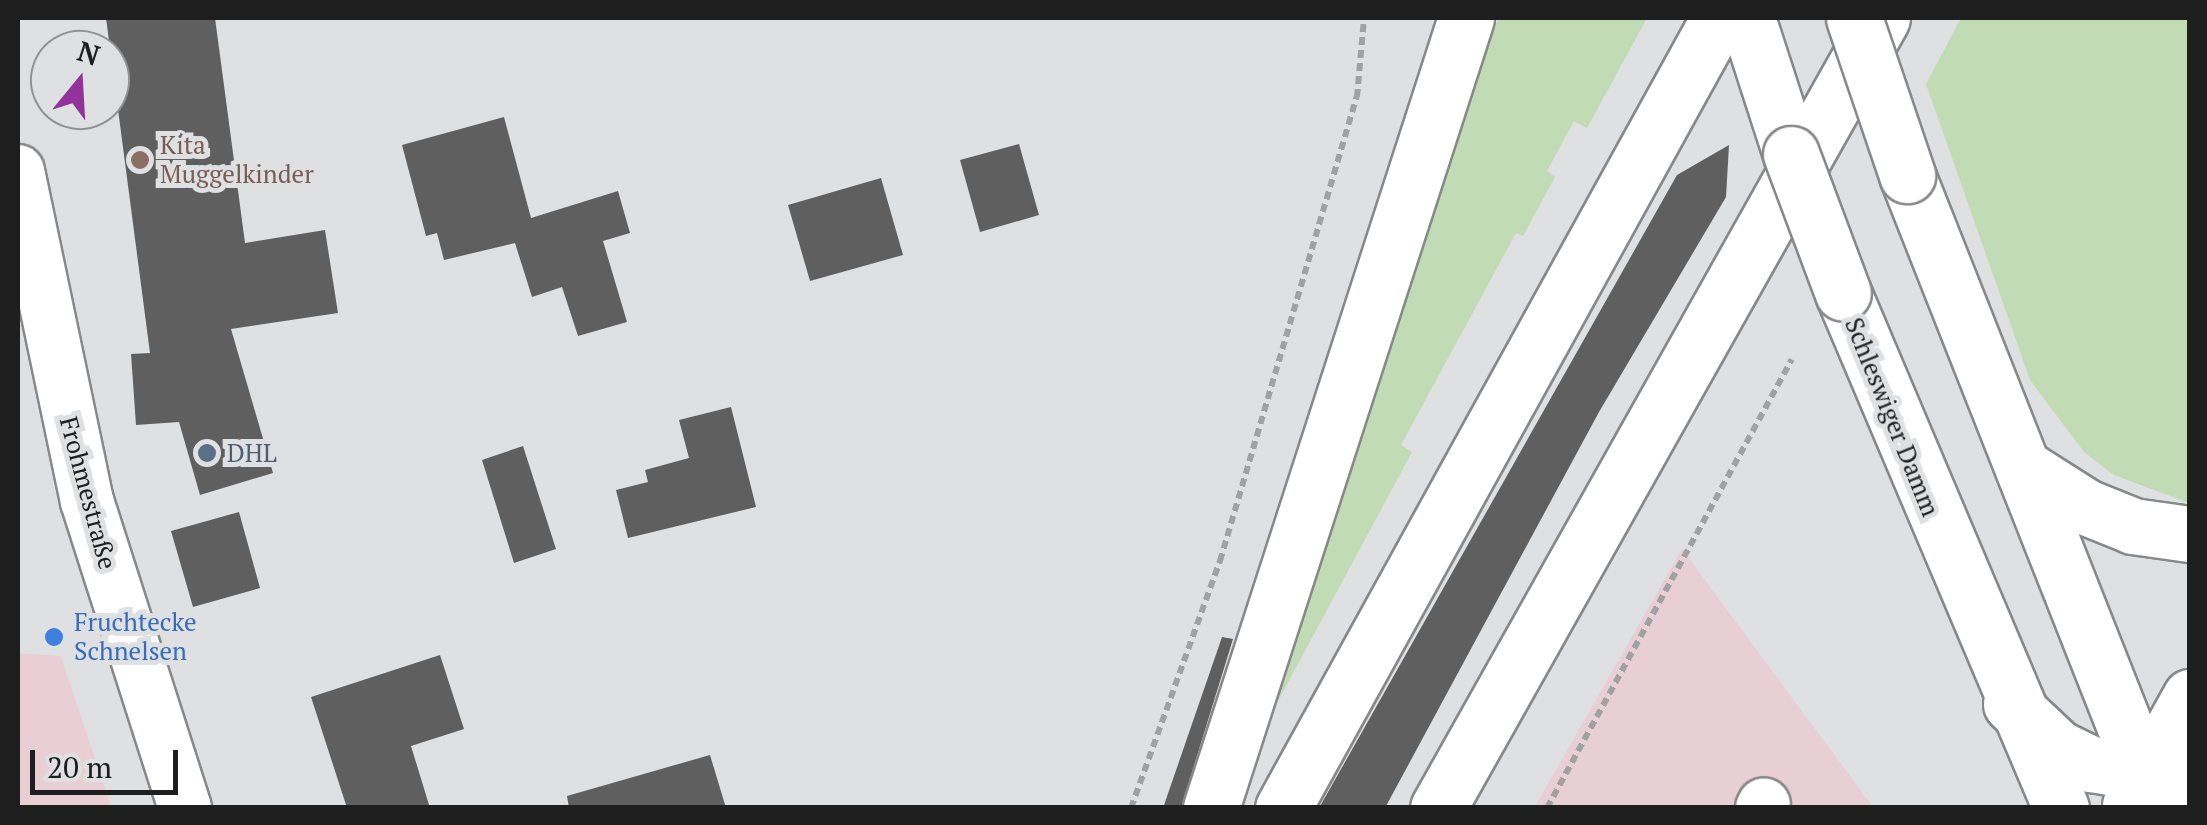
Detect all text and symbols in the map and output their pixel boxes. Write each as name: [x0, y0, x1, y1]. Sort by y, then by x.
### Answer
north arrow: [30, 30, 130, 130]
text: N: [73, 32, 105, 74]
place label: Kita Muggelkinder: [160, 131, 314, 190]
marker: Kita Muggelkinder: [129, 149, 151, 171]
street label: Schleswiger Damm: [1839, 313, 1945, 521]
street label: Frohmestraße: [53, 413, 123, 573]
place label: DHL: [227, 438, 277, 468]
marker: DHL: [196, 442, 218, 464]
place label: Fruchtecke Schnelsen: [74, 608, 197, 667]
marker: Fruchtecke Schnelsen: [43, 626, 65, 648]
scale bar: [35, 730, 182, 792]
text: 20 m: [47, 747, 112, 787]

